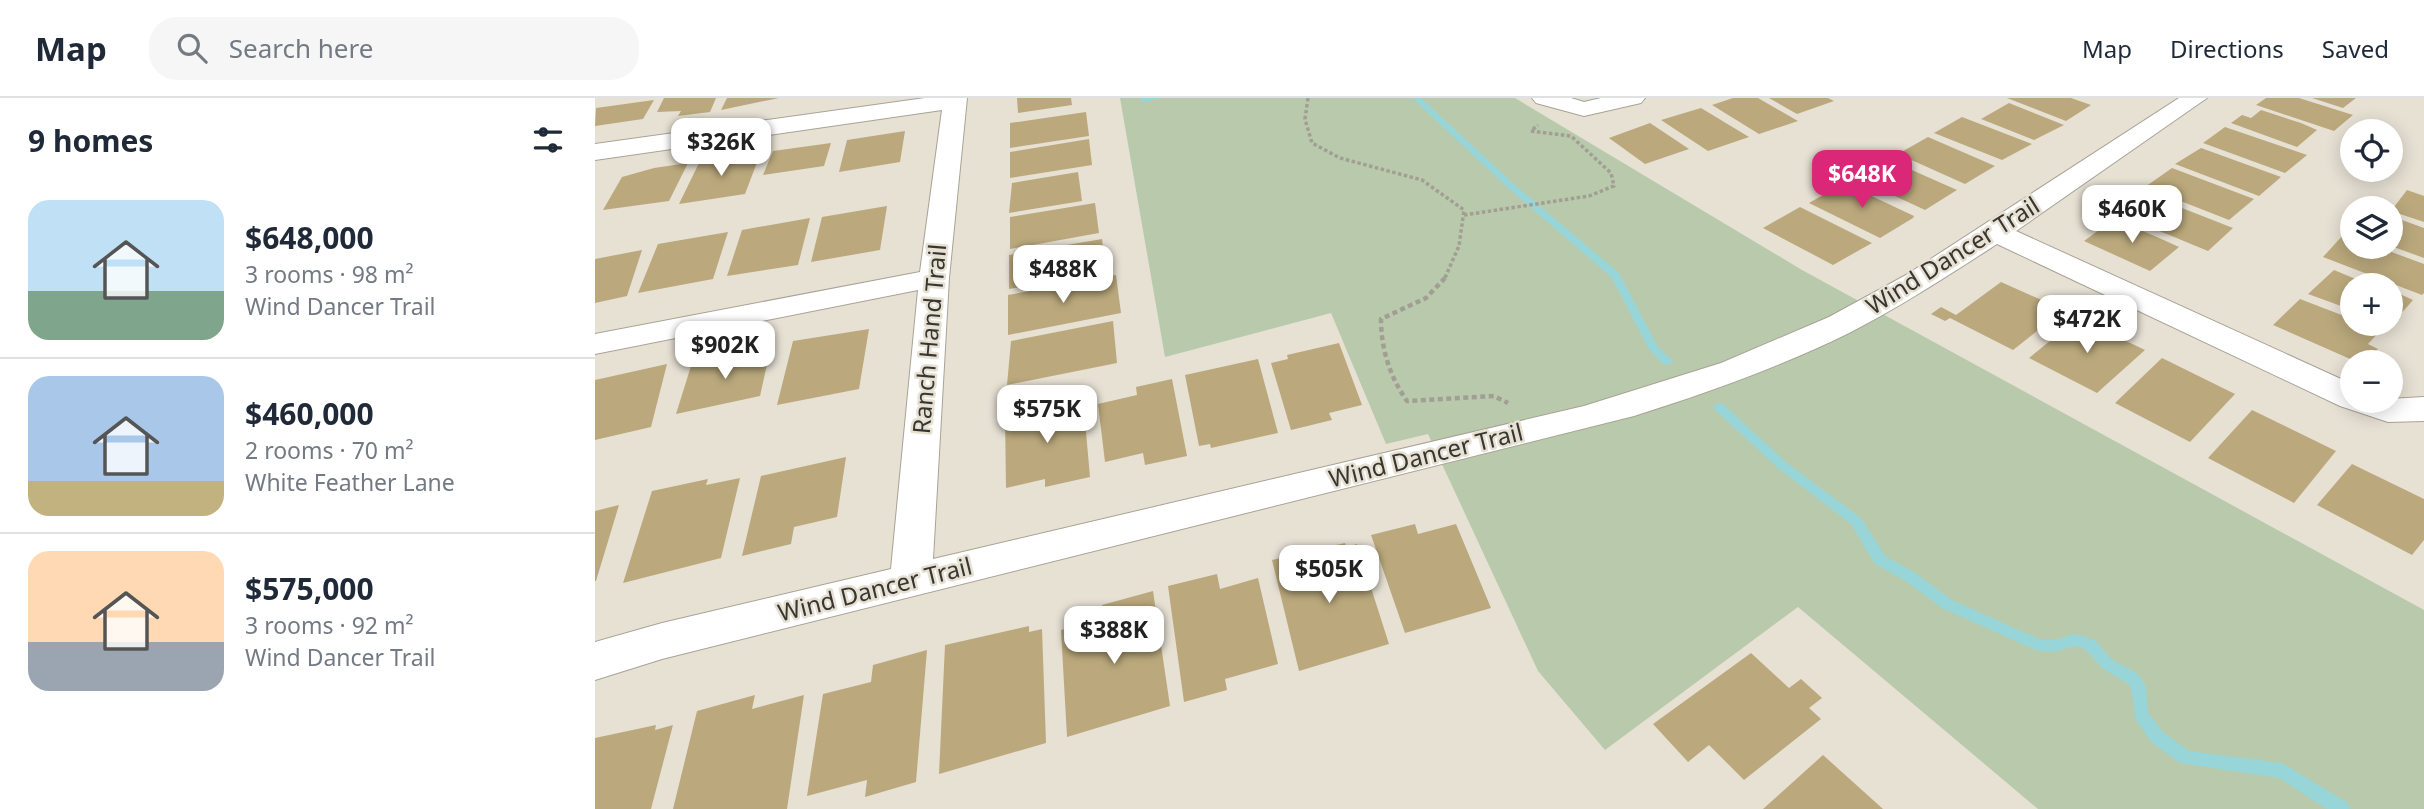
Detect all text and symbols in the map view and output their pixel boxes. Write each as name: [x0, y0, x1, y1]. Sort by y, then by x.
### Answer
search box: [149, 17, 639, 80]
text: Map: [35, 26, 107, 71]
icon: search: [173, 29, 211, 67]
text: Search here: [229, 30, 373, 66]
text: Map: [2082, 32, 2132, 65]
text: Directions: [2170, 32, 2284, 65]
text: Saved: [2322, 32, 2389, 65]
pin: $326K: [672, 118, 770, 178]
map controls: [2340, 119, 2403, 413]
button: locate: [2340, 119, 2403, 182]
text: 9 homes: [28, 120, 153, 161]
icon: filters: [529, 121, 567, 159]
text: $326K: [687, 125, 755, 157]
pin: $648K: [1813, 150, 1911, 210]
text: $648K: [1828, 157, 1896, 189]
pin: $460K: [2083, 186, 2181, 245]
street label: Wind Dancer Trail: [1859, 188, 2045, 321]
text: $460K: [2098, 192, 2166, 224]
button: layers: [2340, 196, 2403, 259]
text: $648,000: [245, 217, 374, 258]
icon: home: [84, 228, 168, 312]
street label: Ranch Hand Trail: [904, 243, 953, 435]
pin: $488K: [1014, 246, 1112, 305]
text: $488K: [1029, 252, 1097, 284]
text: 3 rooms · 98 m²: [245, 258, 414, 290]
button: +: [2340, 273, 2403, 336]
text: Wind Dancer Trail: [245, 290, 436, 322]
pin: $472K: [2038, 296, 2136, 355]
text: $472K: [2053, 302, 2121, 334]
pin: $902K: [676, 322, 774, 381]
text: $902K: [691, 328, 759, 360]
button: −: [2340, 350, 2403, 413]
pin: $575K: [998, 386, 1096, 445]
text: $575K: [1013, 392, 1081, 424]
text: $460,000: [245, 393, 374, 434]
icon: home: [84, 404, 168, 488]
street label: Wind Dancer Trail: [1325, 414, 1526, 495]
text: 2 rooms · 70 m²: [245, 434, 414, 466]
text: White Feather Lane: [245, 466, 455, 498]
pin: $505K: [1280, 546, 1378, 605]
street label: Wind Dancer Trail: [774, 548, 975, 629]
text: $505K: [1295, 552, 1363, 584]
text: $575,000: [245, 568, 374, 609]
icon: home: [84, 579, 168, 663]
pin: $388K: [1065, 606, 1163, 666]
text: 3 rooms · 92 m²: [245, 609, 414, 641]
text: $388K: [1080, 613, 1148, 645]
text: Wind Dancer Trail: [245, 641, 436, 673]

